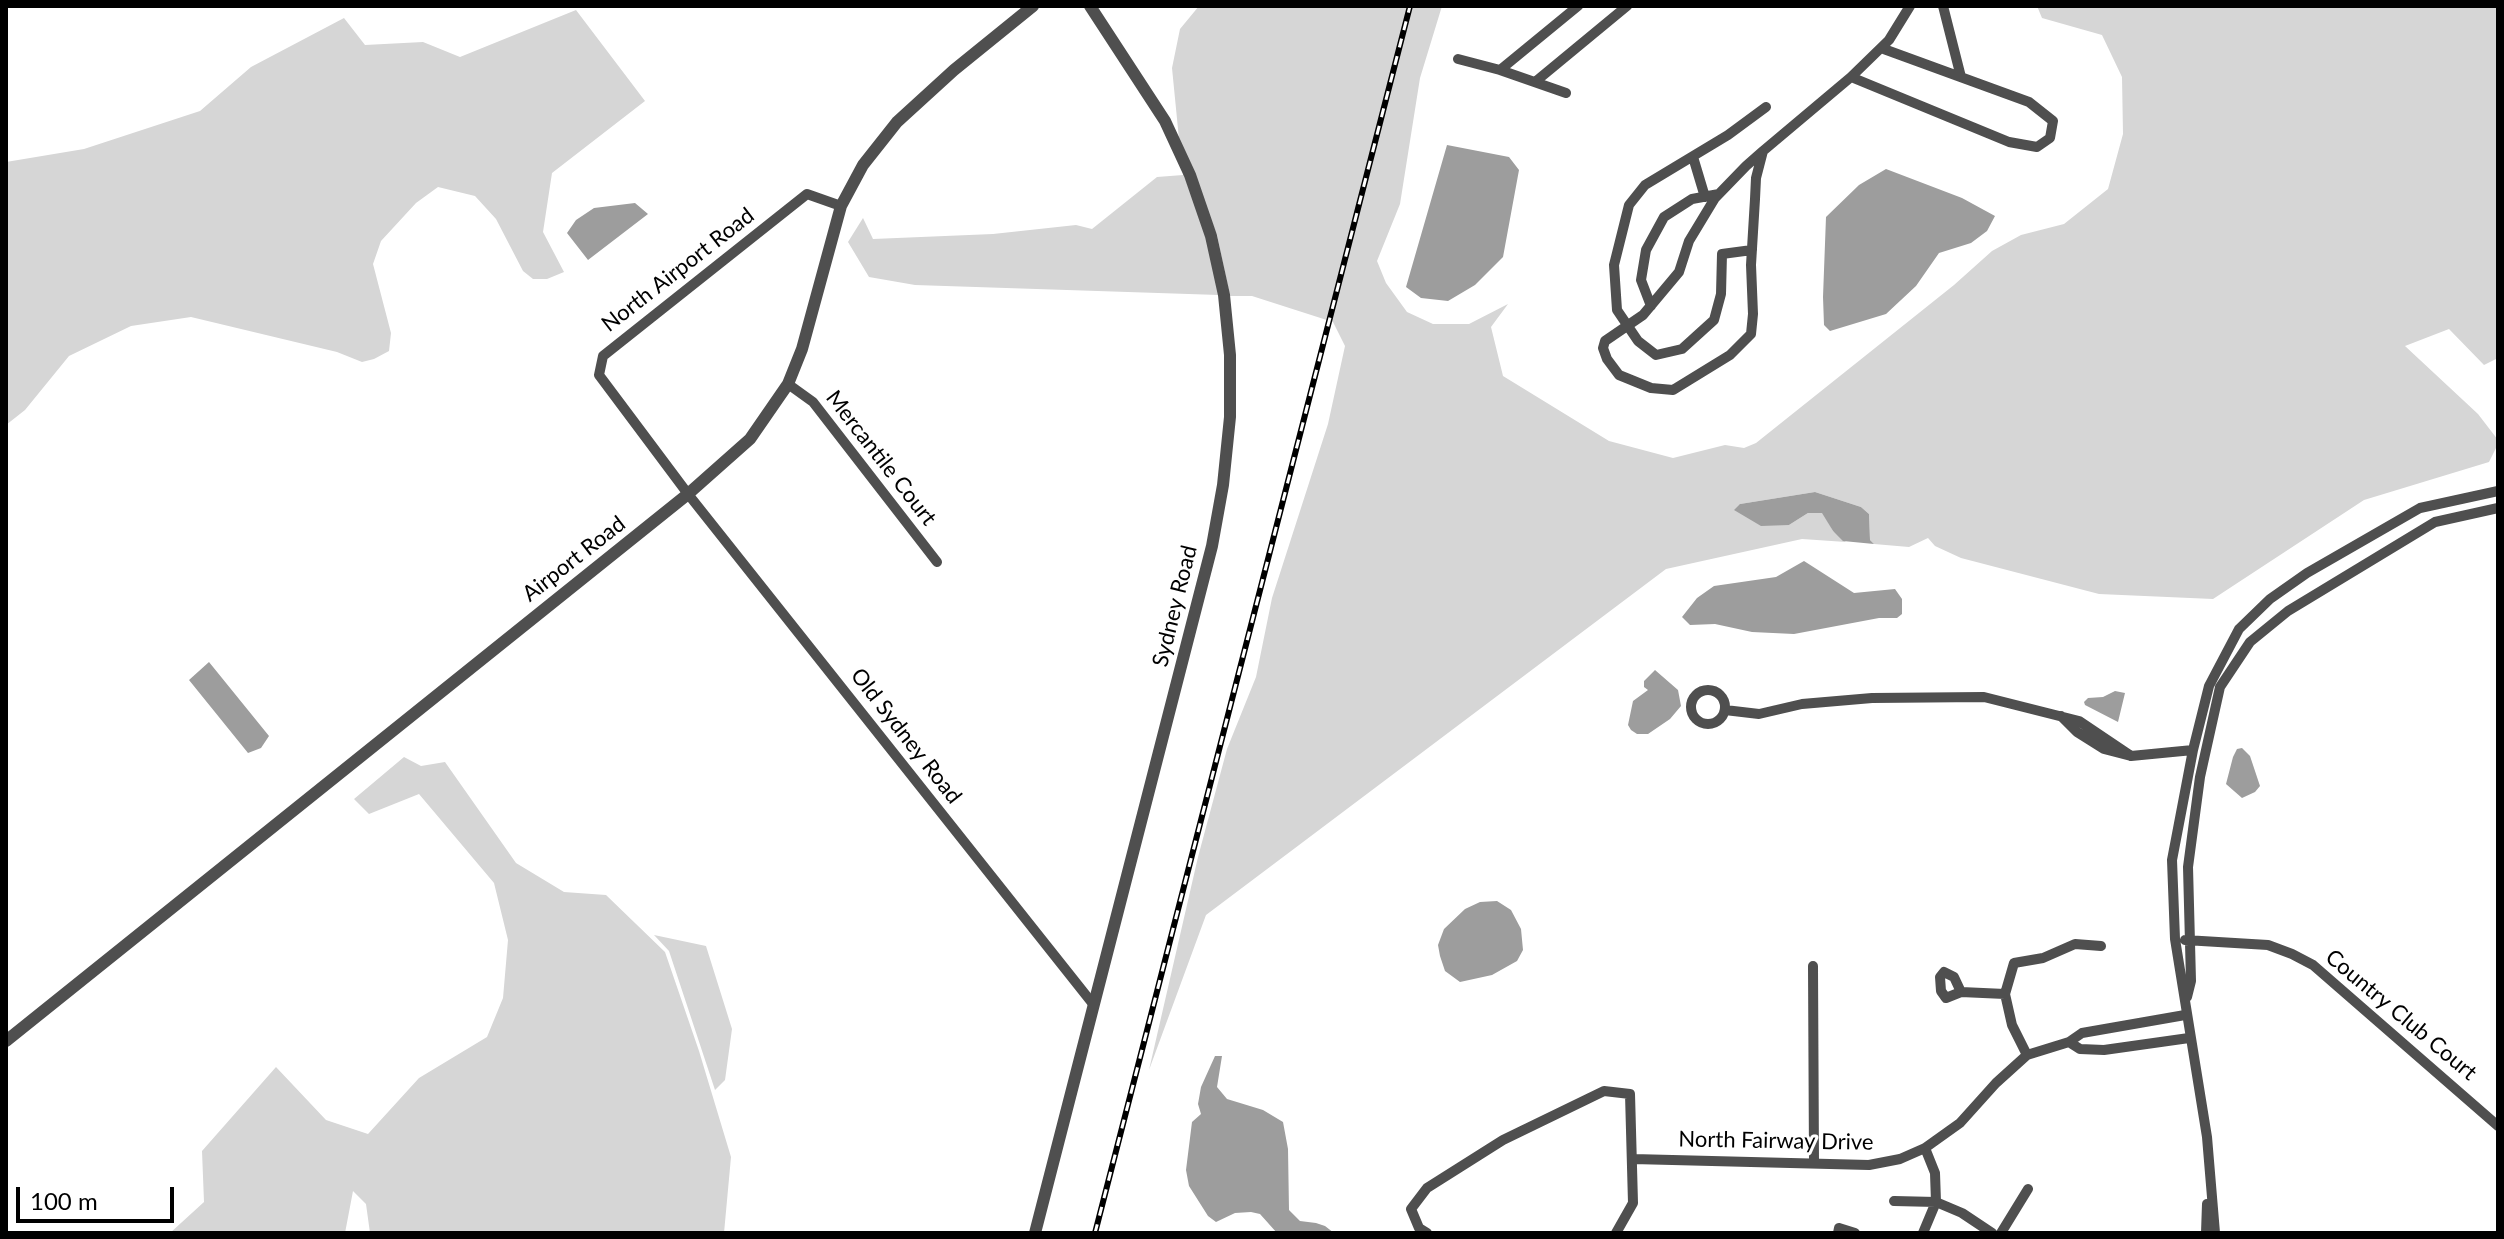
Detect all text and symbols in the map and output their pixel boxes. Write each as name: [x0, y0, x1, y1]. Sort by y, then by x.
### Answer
street label: North Airport Road: [597, 202, 759, 338]
street label: Mercantile Court: [820, 385, 942, 531]
street label: Airport Road: [517, 511, 631, 607]
street label: Sydney Road: [1147, 543, 1203, 669]
street label: Old Sydney Road: [845, 663, 967, 809]
street label: Country Club Court: [2320, 944, 2482, 1086]
street label: North Fairway Drive: [1678, 1126, 1874, 1156]
scale bar: [20, 1171, 178, 1221]
text: 100 m: [30, 1186, 98, 1215]

